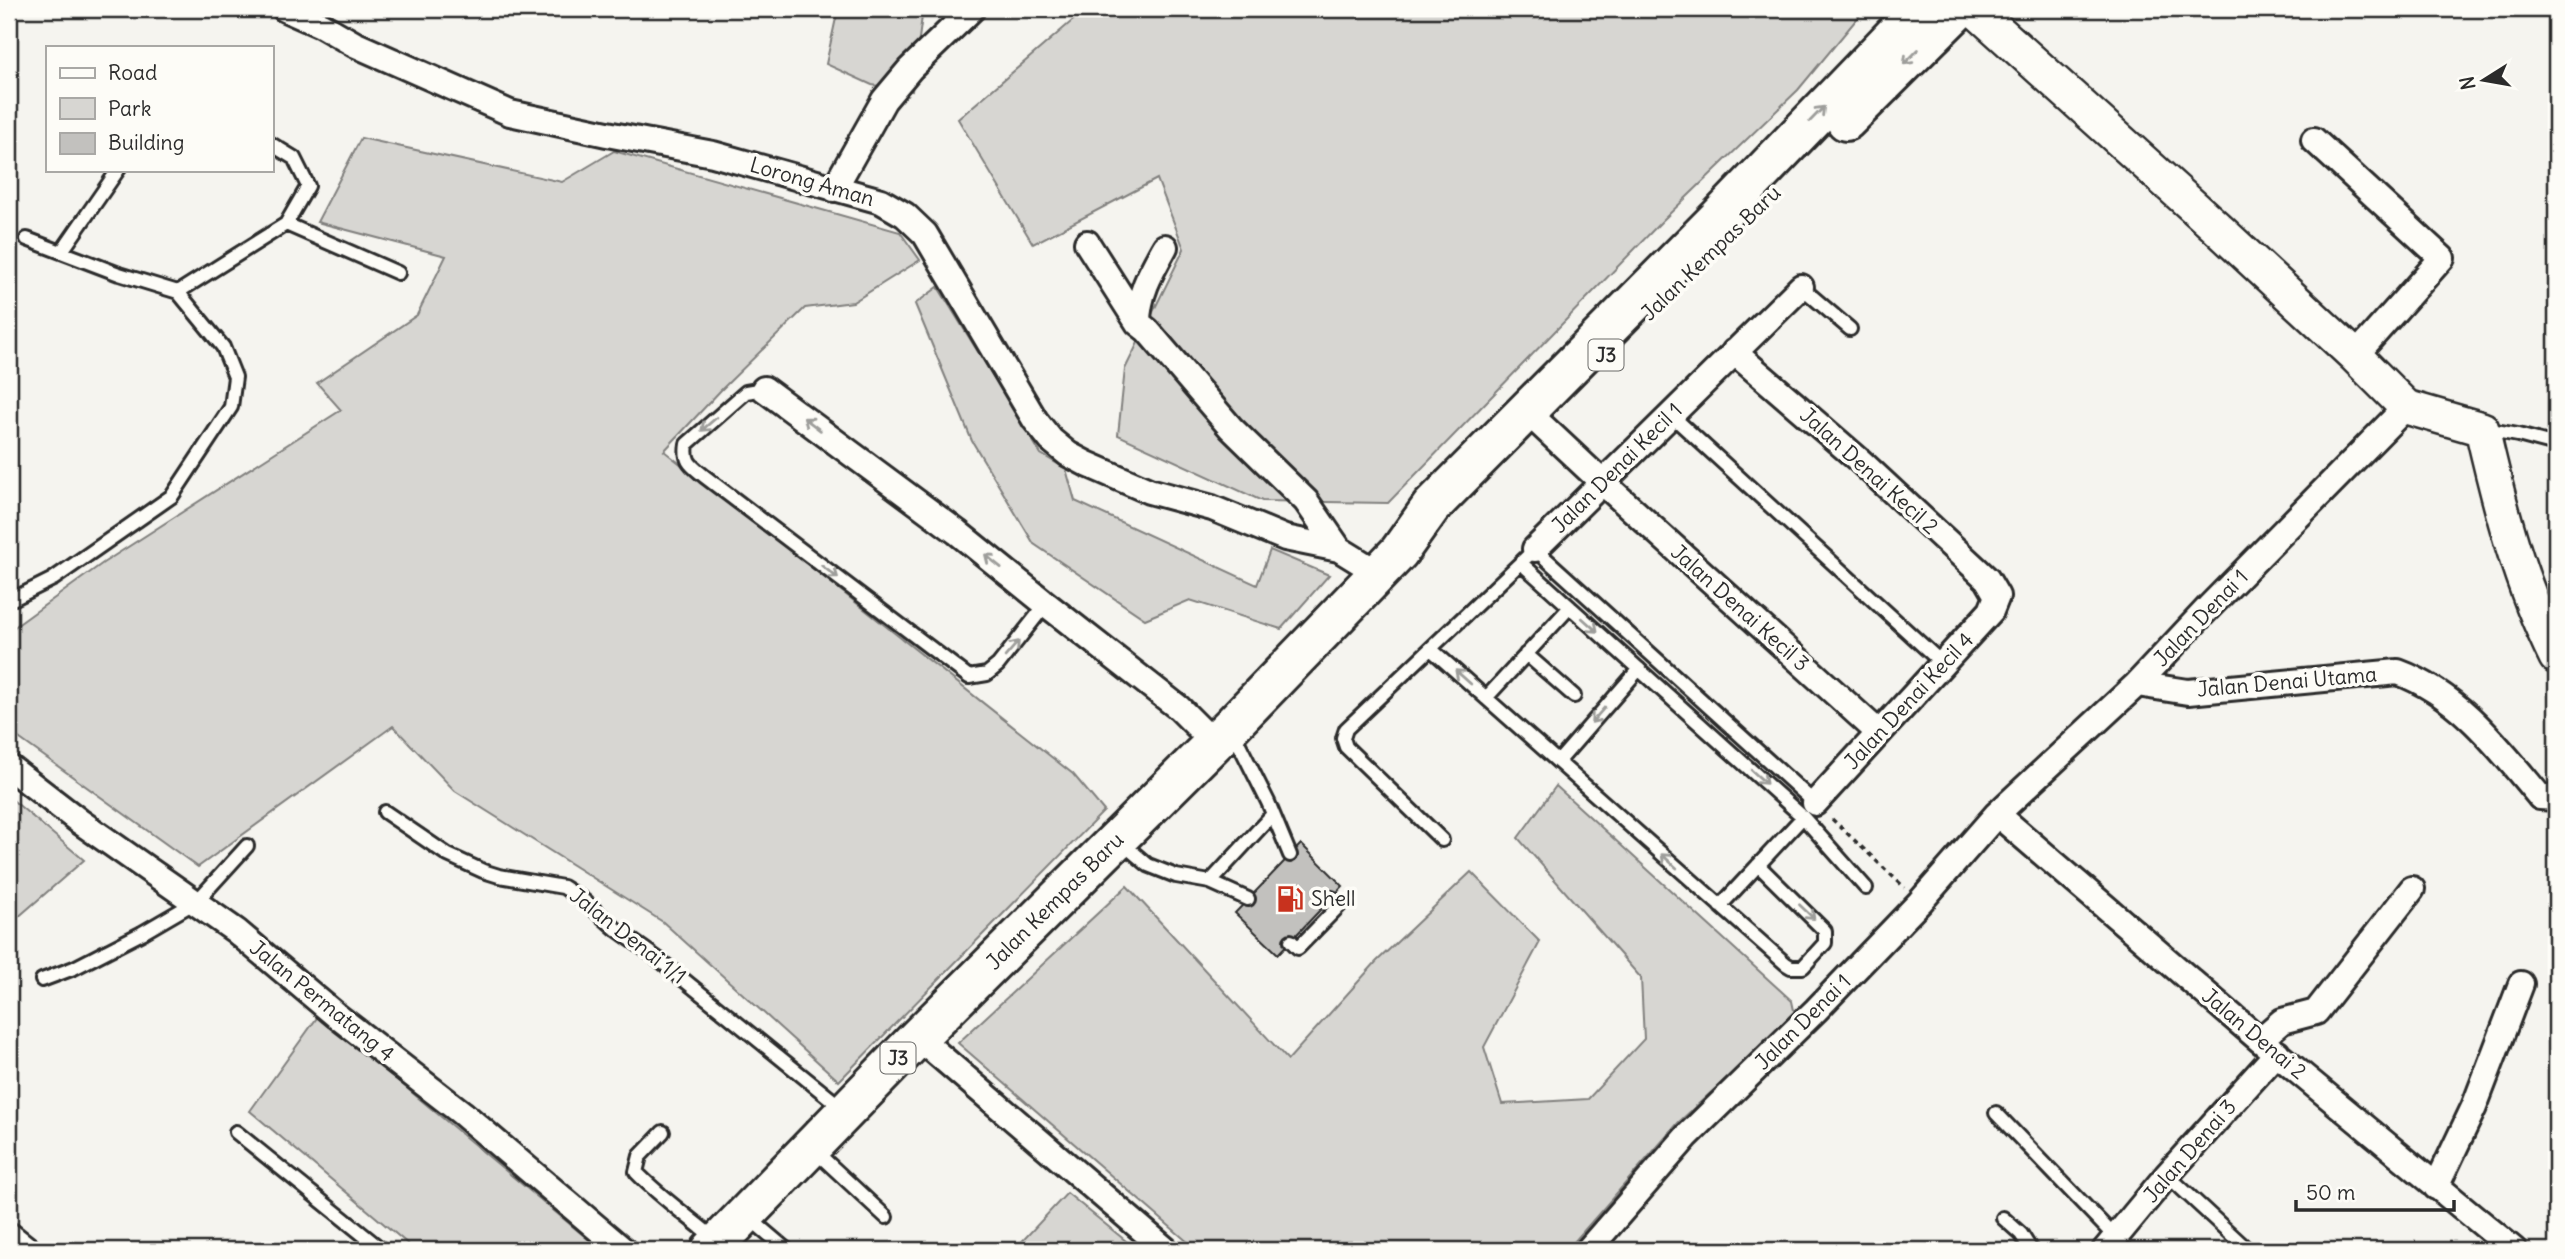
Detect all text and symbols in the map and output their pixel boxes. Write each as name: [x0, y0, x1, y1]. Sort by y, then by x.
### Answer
legend: [46, 46, 273, 172]
north arrow: [2450, 46, 2520, 116]
one-way arrow: [1903, 48, 1920, 65]
text: Road: [108, 59, 157, 86]
text: N: [2454, 75, 2480, 92]
text: Park: [108, 95, 151, 122]
one-way arrow: [1808, 106, 1825, 123]
text: Building: [108, 129, 184, 156]
street label: Lorong Aman: [747, 151, 877, 212]
street label: Jalan Kempas Baru: [1635, 179, 1786, 326]
road number: J3: [1588, 340, 1624, 370]
street label: Jalan Denai Kecil 1: [1546, 397, 1688, 539]
street label: Jalan Denai Kecil 2: [1795, 401, 1944, 540]
one-way arrow: [700, 416, 718, 432]
one-way arrow: [803, 417, 822, 431]
street label: Jalan Denai Kecil 3: [1665, 538, 1815, 677]
one-way arrow: [985, 553, 1003, 569]
street label: Jalan Denai 1: [2148, 563, 2254, 672]
one-way arrow: [820, 565, 839, 580]
one-way arrow: [1581, 617, 1599, 633]
street label: Jalan Denai Kecil 4: [1838, 627, 1979, 775]
one-way arrow: [1004, 640, 1020, 658]
street label: Jalan Denai Utama: [2196, 660, 2378, 703]
one-way arrow: [1454, 669, 1472, 685]
one-way arrow: [1590, 706, 1606, 724]
one-way arrow: [1750, 769, 1767, 786]
street label: Jalan Kempas Baru: [980, 826, 1129, 975]
one-way arrow: [1660, 853, 1678, 869]
street label: Jalan Denai 1/1: [565, 882, 692, 990]
fuel station icon: Shell: [1275, 884, 1305, 914]
place label: Shell: [1311, 885, 1356, 912]
one-way arrow: [1798, 904, 1815, 921]
street label: Jalan Permatang 4: [244, 934, 400, 1067]
street label: Jalan Denai 1: [1749, 968, 1856, 1075]
street label: Jalan Denai 2: [2197, 982, 2312, 1085]
road number: J3: [880, 1042, 916, 1074]
street label: Jalan Denai 3: [2137, 1093, 2242, 1208]
scale bar: [2296, 1168, 2453, 1212]
text: 50 m: [2306, 1179, 2355, 1206]

